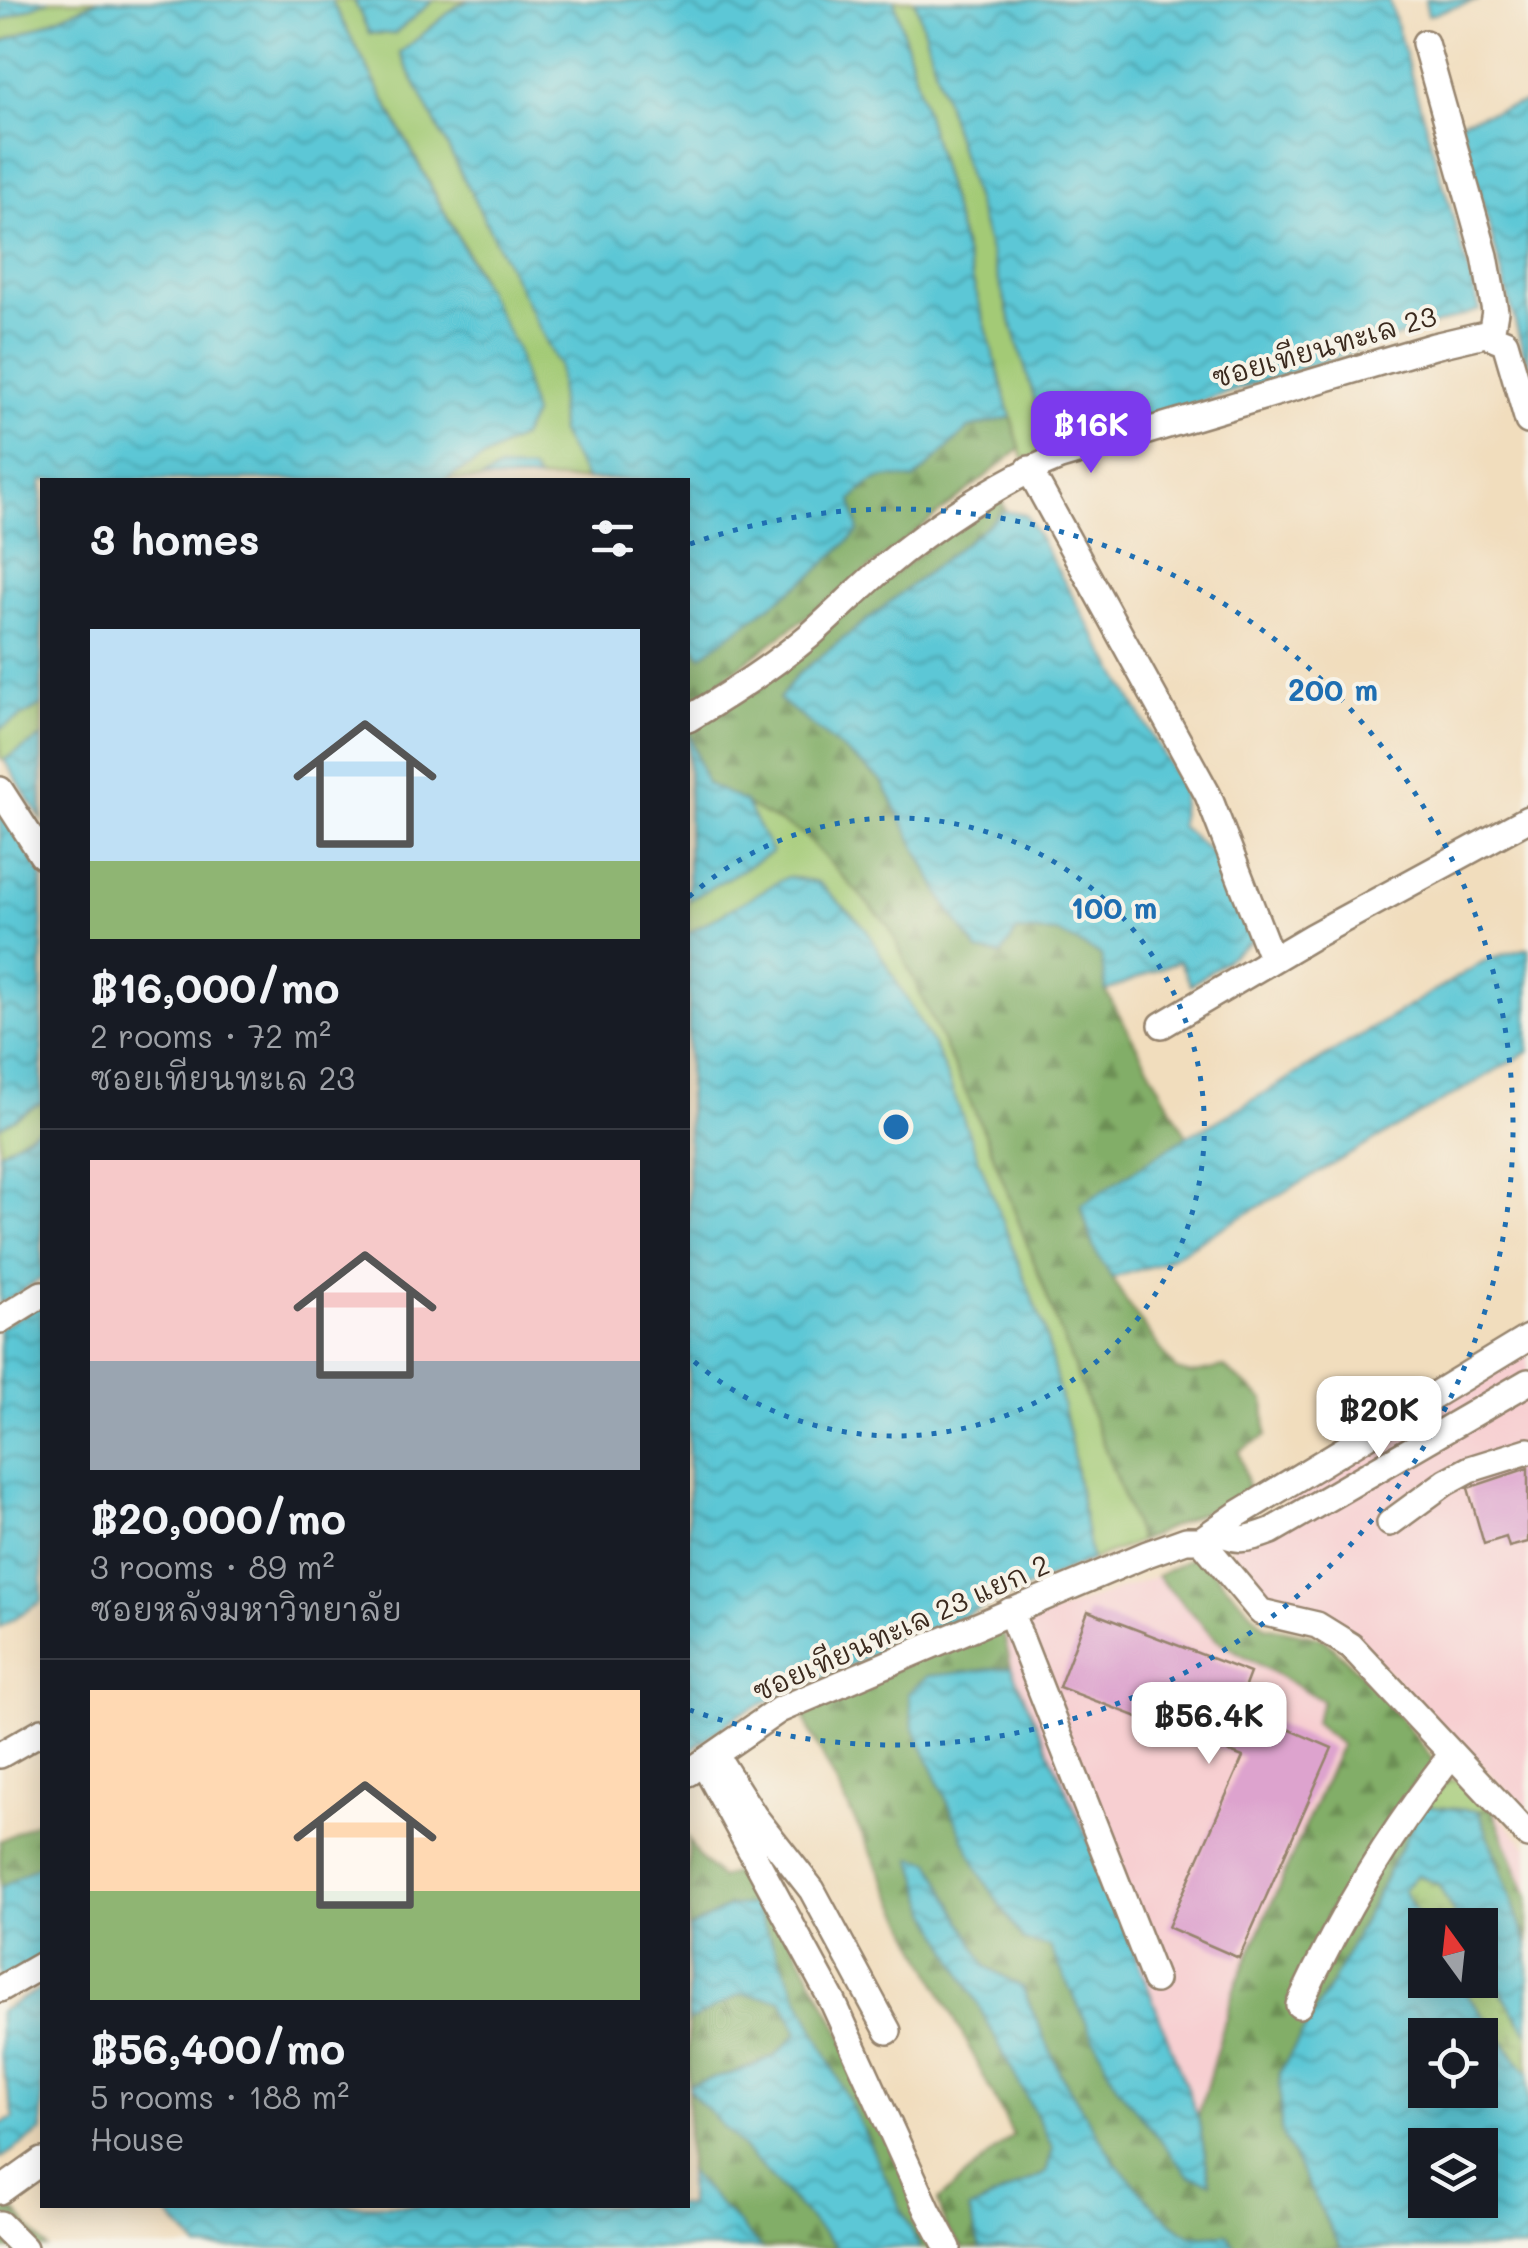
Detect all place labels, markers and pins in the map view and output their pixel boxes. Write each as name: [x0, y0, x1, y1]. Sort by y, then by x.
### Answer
pin: ฿16K: [1032, 391, 1150, 476]
centre of rings: [878, 1109, 914, 1145]
pin: ฿20K: [1320, 1376, 1438, 1461]
pin: ฿56.4K: [1128, 1682, 1290, 1767]

